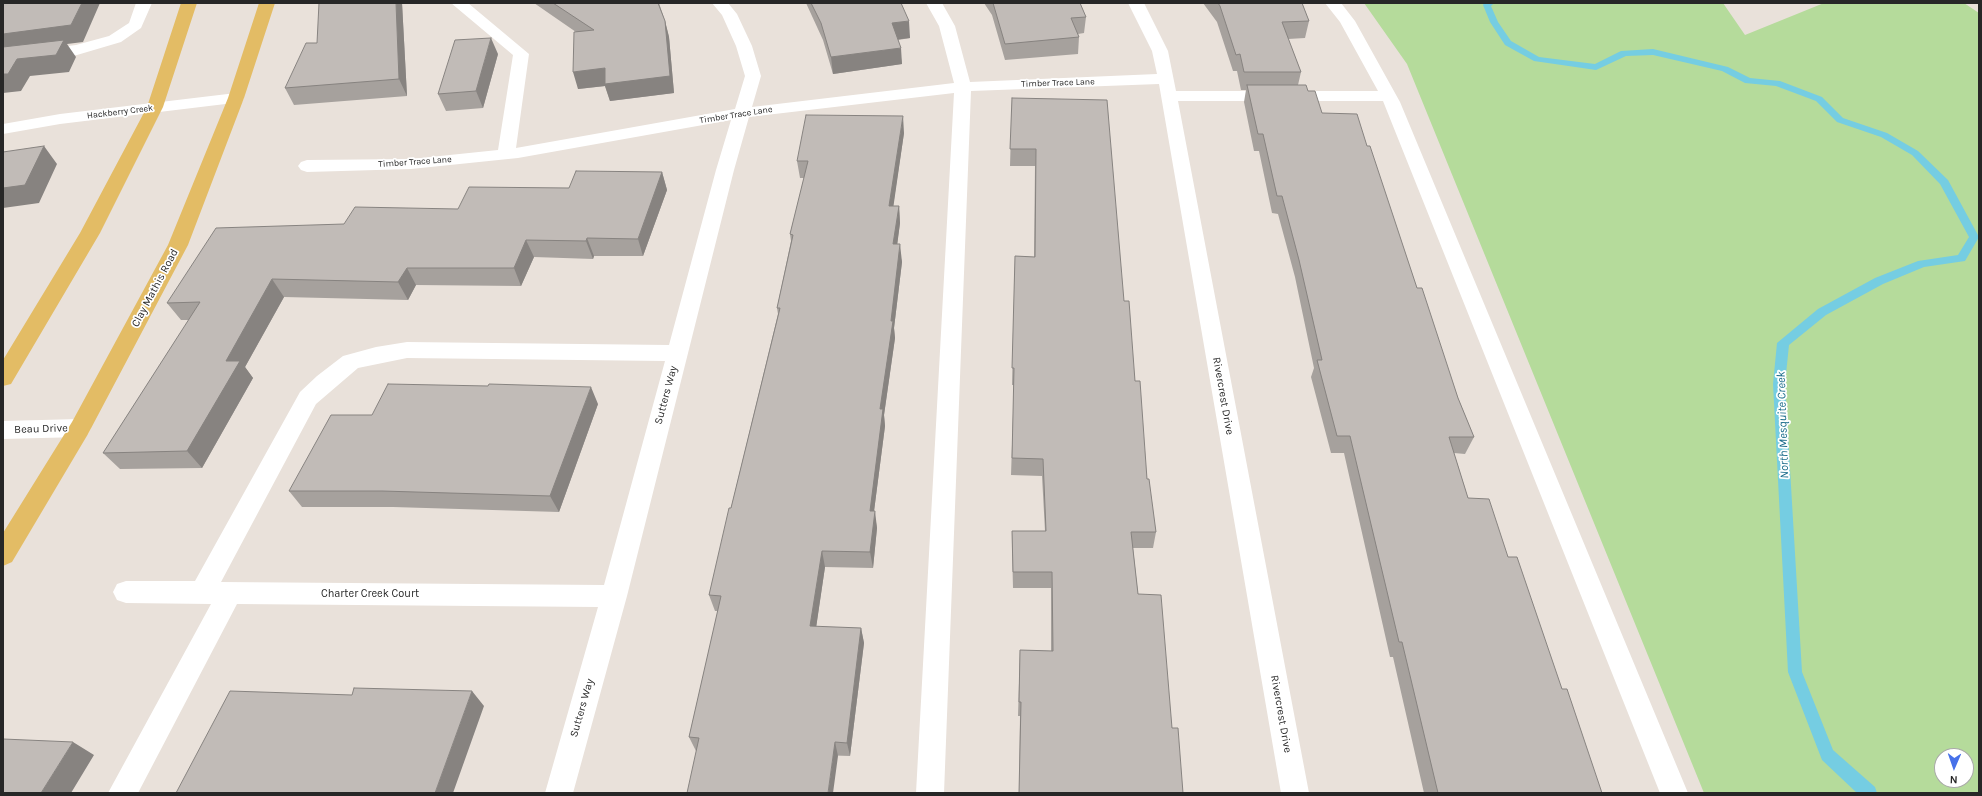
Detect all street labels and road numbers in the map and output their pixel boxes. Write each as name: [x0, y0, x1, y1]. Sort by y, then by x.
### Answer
street label: Timber Trace Lane: [1021, 76, 1095, 90]
street label: Hackberry Creek: [86, 103, 154, 121]
street label: Timber Trace Lane: [699, 104, 773, 126]
street label: Timber Trace Lane: [378, 154, 452, 170]
street label: Clay Mathis Road: [129, 247, 181, 329]
street label: Rivercrest Drive: [1210, 356, 1236, 436]
street label: Sutters Way: [652, 364, 680, 426]
street label: Beau Drive: [14, 421, 68, 437]
street label: Charter Creek Court: [321, 587, 419, 601]
street label: Rivercrest Drive: [1268, 674, 1294, 754]
street label: Sutters Way: [567, 677, 597, 739]

